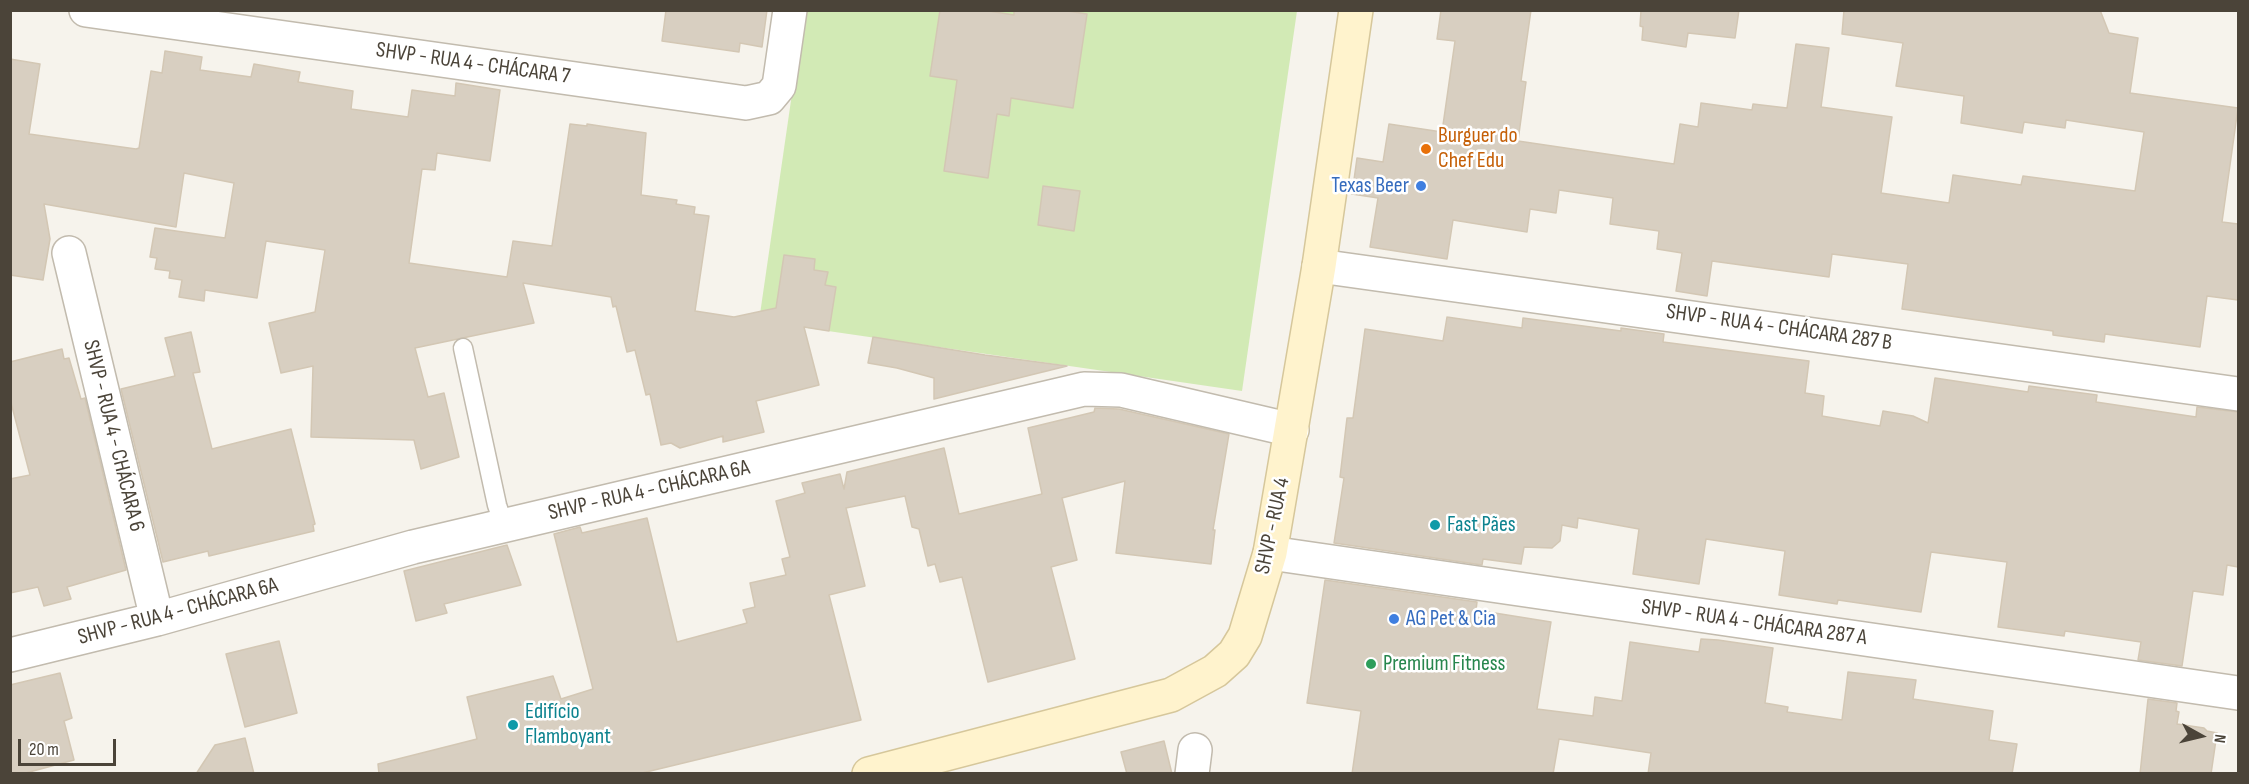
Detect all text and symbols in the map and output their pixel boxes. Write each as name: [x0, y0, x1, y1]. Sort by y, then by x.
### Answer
street label: SHVP - RUA 4 - CHÁCARA 7: [374, 37, 572, 91]
place label: Burguer do Chef Edu: [1438, 123, 1518, 174]
marker: Burguer do Chef Edu: [1419, 142, 1433, 156]
place label: Texas Beer: [1331, 173, 1409, 199]
marker: Texas Beer: [1414, 179, 1428, 193]
street label: SHVP - RUA 4 - CHÁCARA 287 B: [1664, 299, 1894, 357]
street label: SHVP - RUA 4 - CHÁCARA 6: [76, 337, 150, 535]
street label: SHVP - RUA 4 - CHÁCARA 6A: [546, 455, 752, 527]
street label: SHVP - RUA 4: [1250, 475, 1296, 577]
place label: Fast Pães: [1447, 512, 1516, 538]
marker: Fast Pães: [1428, 518, 1442, 532]
street label: SHVP - RUA 4 - CHÁCARA 6A: [75, 573, 281, 651]
street label: SHVP - RUA 4 - CHÁCARA 287 A: [1640, 594, 1868, 652]
place label: AG Pet & Cia: [1406, 606, 1496, 632]
marker: AG Pet & Cia: [1387, 612, 1401, 626]
place label: Premium Fitness: [1383, 651, 1505, 677]
marker: Premium Fitness: [1364, 657, 1378, 671]
place label: Edifício Flamboyant: [525, 699, 611, 750]
north arrow: [2171, 706, 2231, 766]
marker: Edifício Flamboyant: [506, 718, 520, 732]
scale bar: [21, 727, 118, 765]
text: N: [2209, 733, 2229, 744]
text: 20 m: [29, 739, 59, 760]

